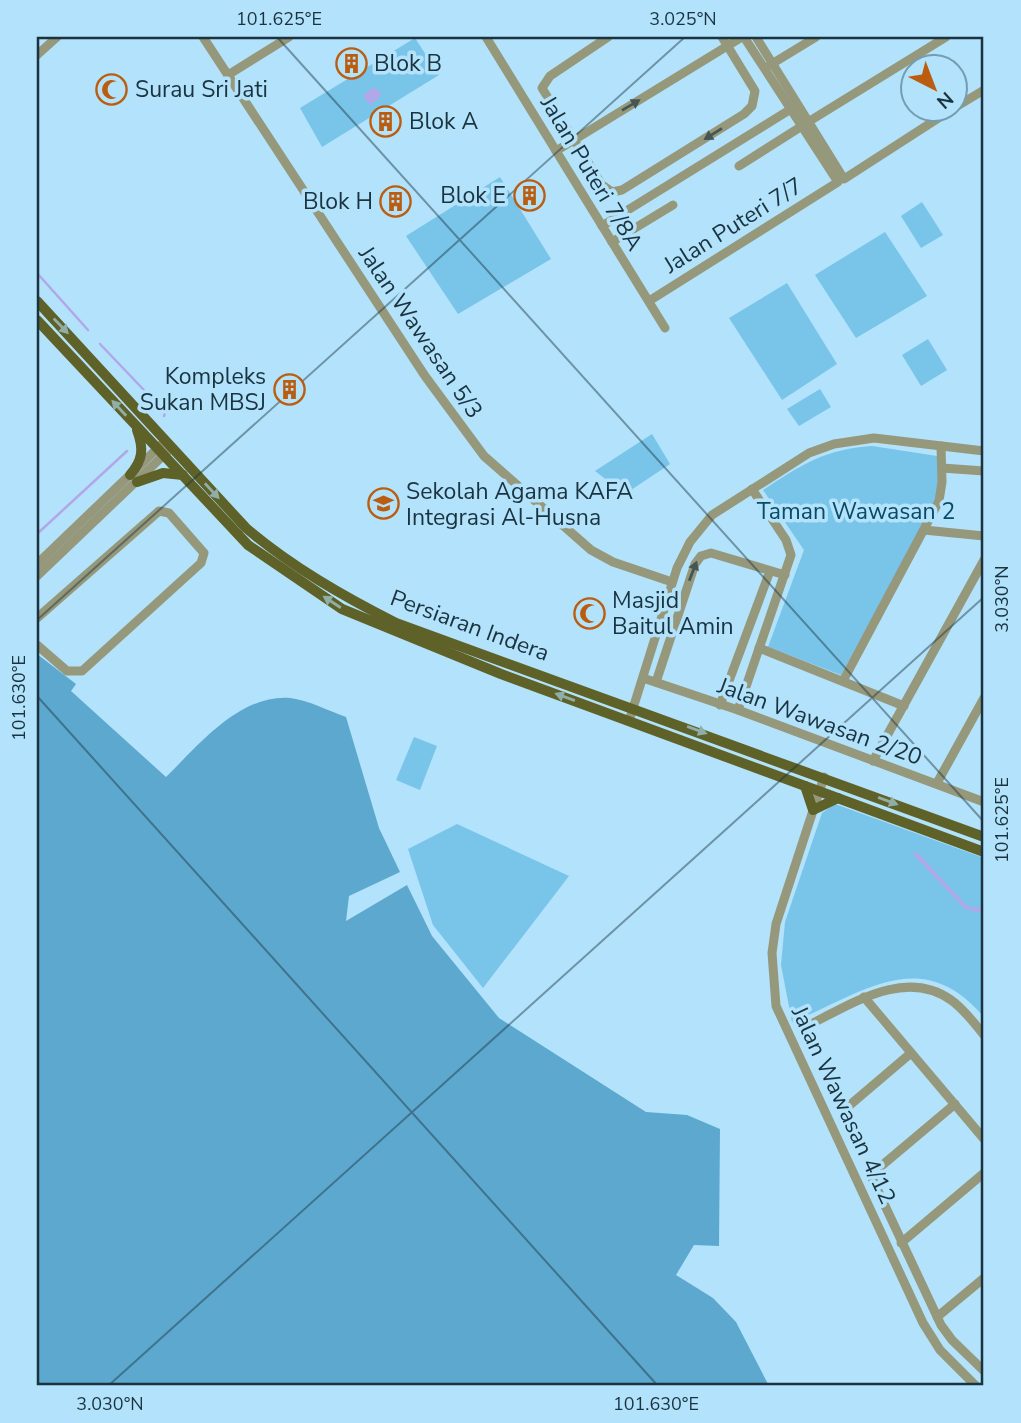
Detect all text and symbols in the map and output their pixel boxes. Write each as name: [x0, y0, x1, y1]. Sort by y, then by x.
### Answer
text: 101.625°E: [236, 7, 322, 31]
text: 3.025°N: [649, 7, 717, 31]
building icon: Blok B: [334, 46, 368, 80]
place label: Blok B: [374, 48, 442, 79]
north arrow: [898, 52, 968, 122]
mosque icon: Surau Sri Jati: [95, 72, 129, 106]
place label: Surau Sri Jati: [135, 74, 268, 105]
text: N: [931, 85, 959, 114]
street label: Jalan Puteri 7/8A: [533, 89, 650, 257]
one-way arrow: [622, 99, 641, 111]
building icon: Blok A: [369, 104, 403, 138]
place label: Blok A: [409, 106, 478, 137]
one-way arrow: [704, 127, 723, 140]
street label: Jalan Puteri 7/7: [657, 170, 809, 281]
building icon: Blok E: [512, 178, 546, 212]
place label: Blok E: [440, 180, 506, 211]
building icon: Blok H: [379, 184, 413, 218]
place label: Blok H: [303, 186, 373, 217]
street label: Jalan Wawasan 5/3: [351, 239, 490, 424]
one-way arrow: [52, 317, 68, 334]
place label: Kompleks Sukan MBSJ: [140, 361, 266, 418]
building icon: Kompleks Sukan MBSJ: [272, 372, 306, 406]
one-way arrow: [111, 400, 127, 417]
place label: Sekolah Agama KAFA Integrasi Al-Husna: [406, 476, 633, 533]
one-way arrow: [204, 482, 220, 500]
school or university icon: Sekolah Agama KAFA Integrasi Al-Husna: [366, 487, 400, 521]
park label: Taman Wawasan 2: [757, 496, 955, 527]
one-way arrow: [688, 560, 699, 581]
text: 3.030°N: [990, 565, 1014, 633]
street label: Persiaran Indera: [386, 582, 554, 669]
place label: Masjid Baitul Amin: [612, 585, 734, 642]
one-way arrow: [322, 596, 341, 609]
mosque icon: Masjid Baitul Amin: [572, 596, 606, 630]
text: 101.630°E: [7, 655, 31, 741]
street label: Jalan Wawasan 2/20: [713, 670, 926, 773]
one-way arrow: [554, 691, 575, 702]
one-way arrow: [687, 725, 708, 736]
text: 101.625°E: [990, 777, 1014, 863]
one-way arrow: [878, 796, 899, 807]
street label: Jalan Wawasan 4/12: [784, 1000, 903, 1209]
text: 3.030°N: [76, 1392, 144, 1416]
text: 101.630°E: [613, 1392, 699, 1416]

